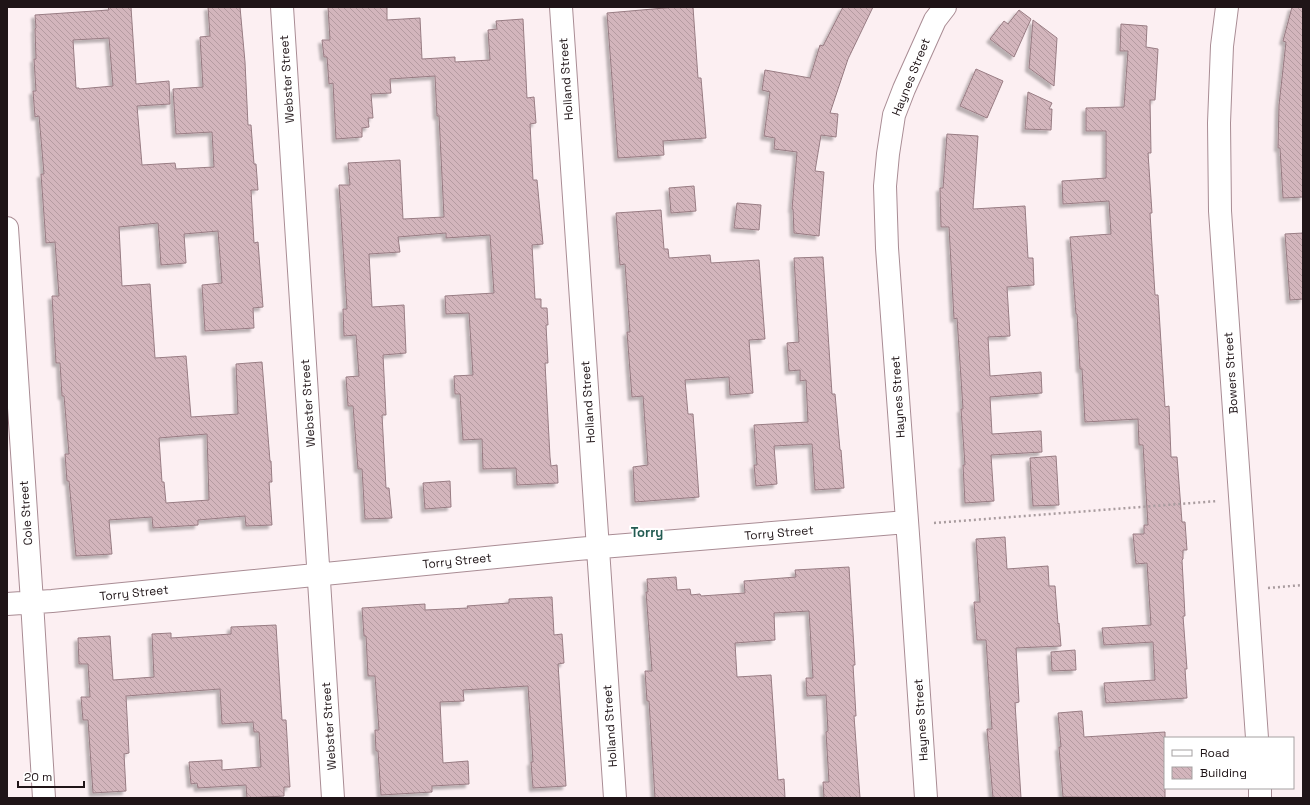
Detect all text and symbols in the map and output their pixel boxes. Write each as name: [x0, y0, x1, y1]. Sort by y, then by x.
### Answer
street label: Webster Street: [276, 35, 298, 123]
street label: Haynes Street: [888, 36, 934, 118]
street label: Holland Street: [555, 37, 577, 121]
street label: Bowers Street: [1220, 331, 1242, 415]
street label: Haynes Street: [887, 355, 909, 439]
street label: Webster Street: [297, 359, 319, 447]
street label: Holland Street: [577, 360, 599, 444]
street label: Cole Street: [16, 480, 36, 546]
street label: Torry Street: [744, 522, 814, 544]
district label: Torry: [631, 524, 663, 541]
street label: Torry Street: [422, 549, 492, 573]
street label: Torry Street: [99, 581, 169, 605]
street label: Haynes Street: [910, 678, 932, 762]
street label: Webster Street: [318, 682, 340, 770]
street label: Holland Street: [599, 684, 621, 768]
legend: [1164, 737, 1294, 789]
text: Road: [1200, 745, 1229, 761]
scale bar: [18, 763, 84, 789]
text: Building: [1200, 765, 1247, 781]
text: 20 m: [24, 769, 52, 785]

